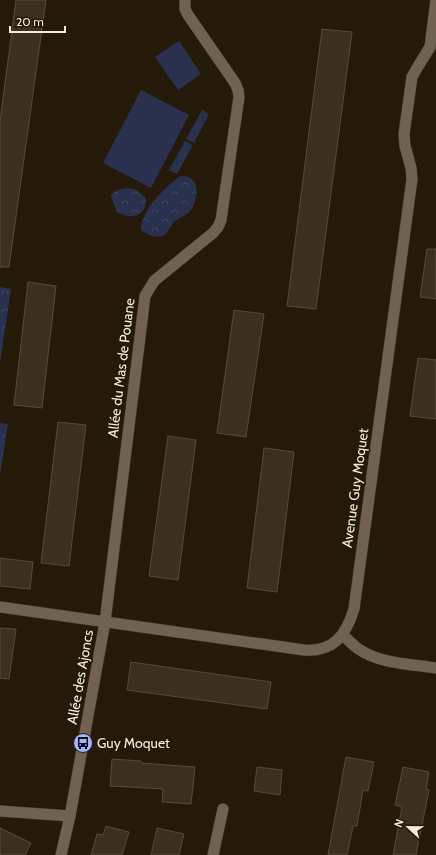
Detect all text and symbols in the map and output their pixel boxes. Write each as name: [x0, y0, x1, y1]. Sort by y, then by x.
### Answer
scale bar: [10, 8, 65, 34]
text: 20 m: [16, 14, 44, 29]
street label: Allée du Mas de Pouane: [104, 297, 138, 439]
street label: Avenue Guy Moquet: [338, 427, 372, 549]
street label: Allée des Ajoncs: [63, 628, 97, 726]
bus stop icon: Guy Moquet: [72, 732, 94, 754]
place label: Guy Moquet: [97, 734, 170, 752]
north arrow: [388, 807, 428, 847]
text: N: [391, 817, 407, 829]

